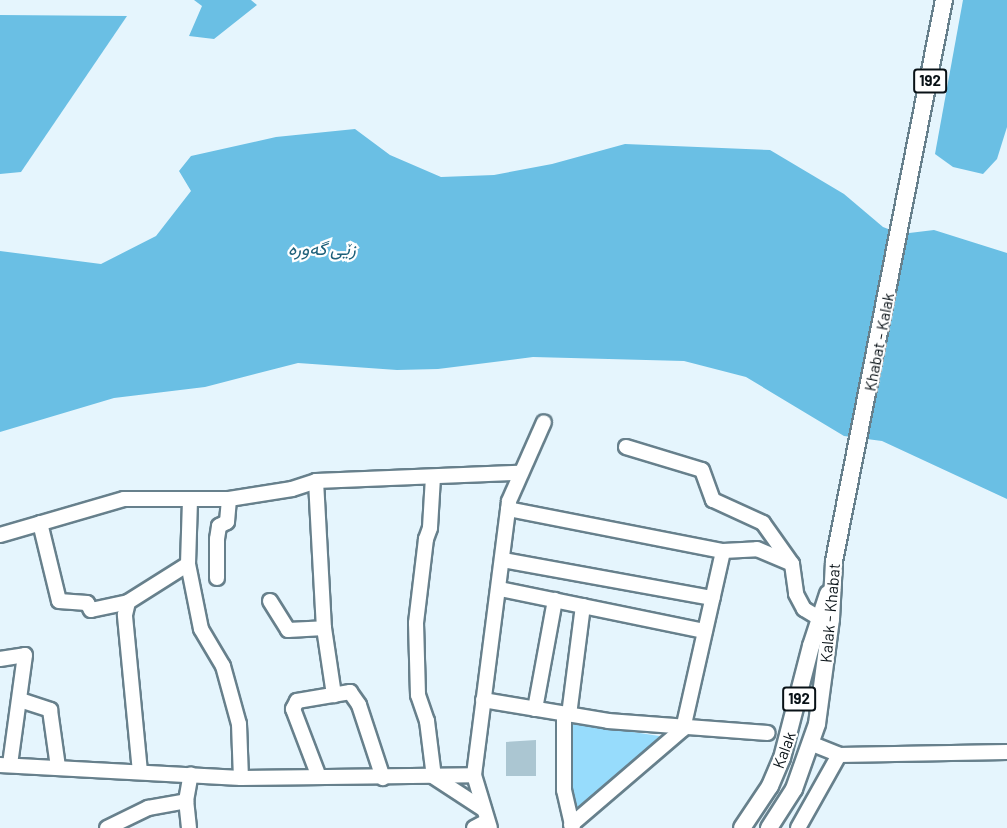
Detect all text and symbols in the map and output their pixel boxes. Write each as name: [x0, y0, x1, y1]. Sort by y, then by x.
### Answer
road number: 192: [912, 69, 948, 93]
water label: زێی گەورە: [288, 237, 356, 259]
street label: Khabat - Kalak: [860, 291, 898, 393]
street label: Kalak - Khabat: [816, 562, 844, 664]
road number: 192: [781, 687, 817, 711]
street label: Kalak: [769, 729, 799, 771]

